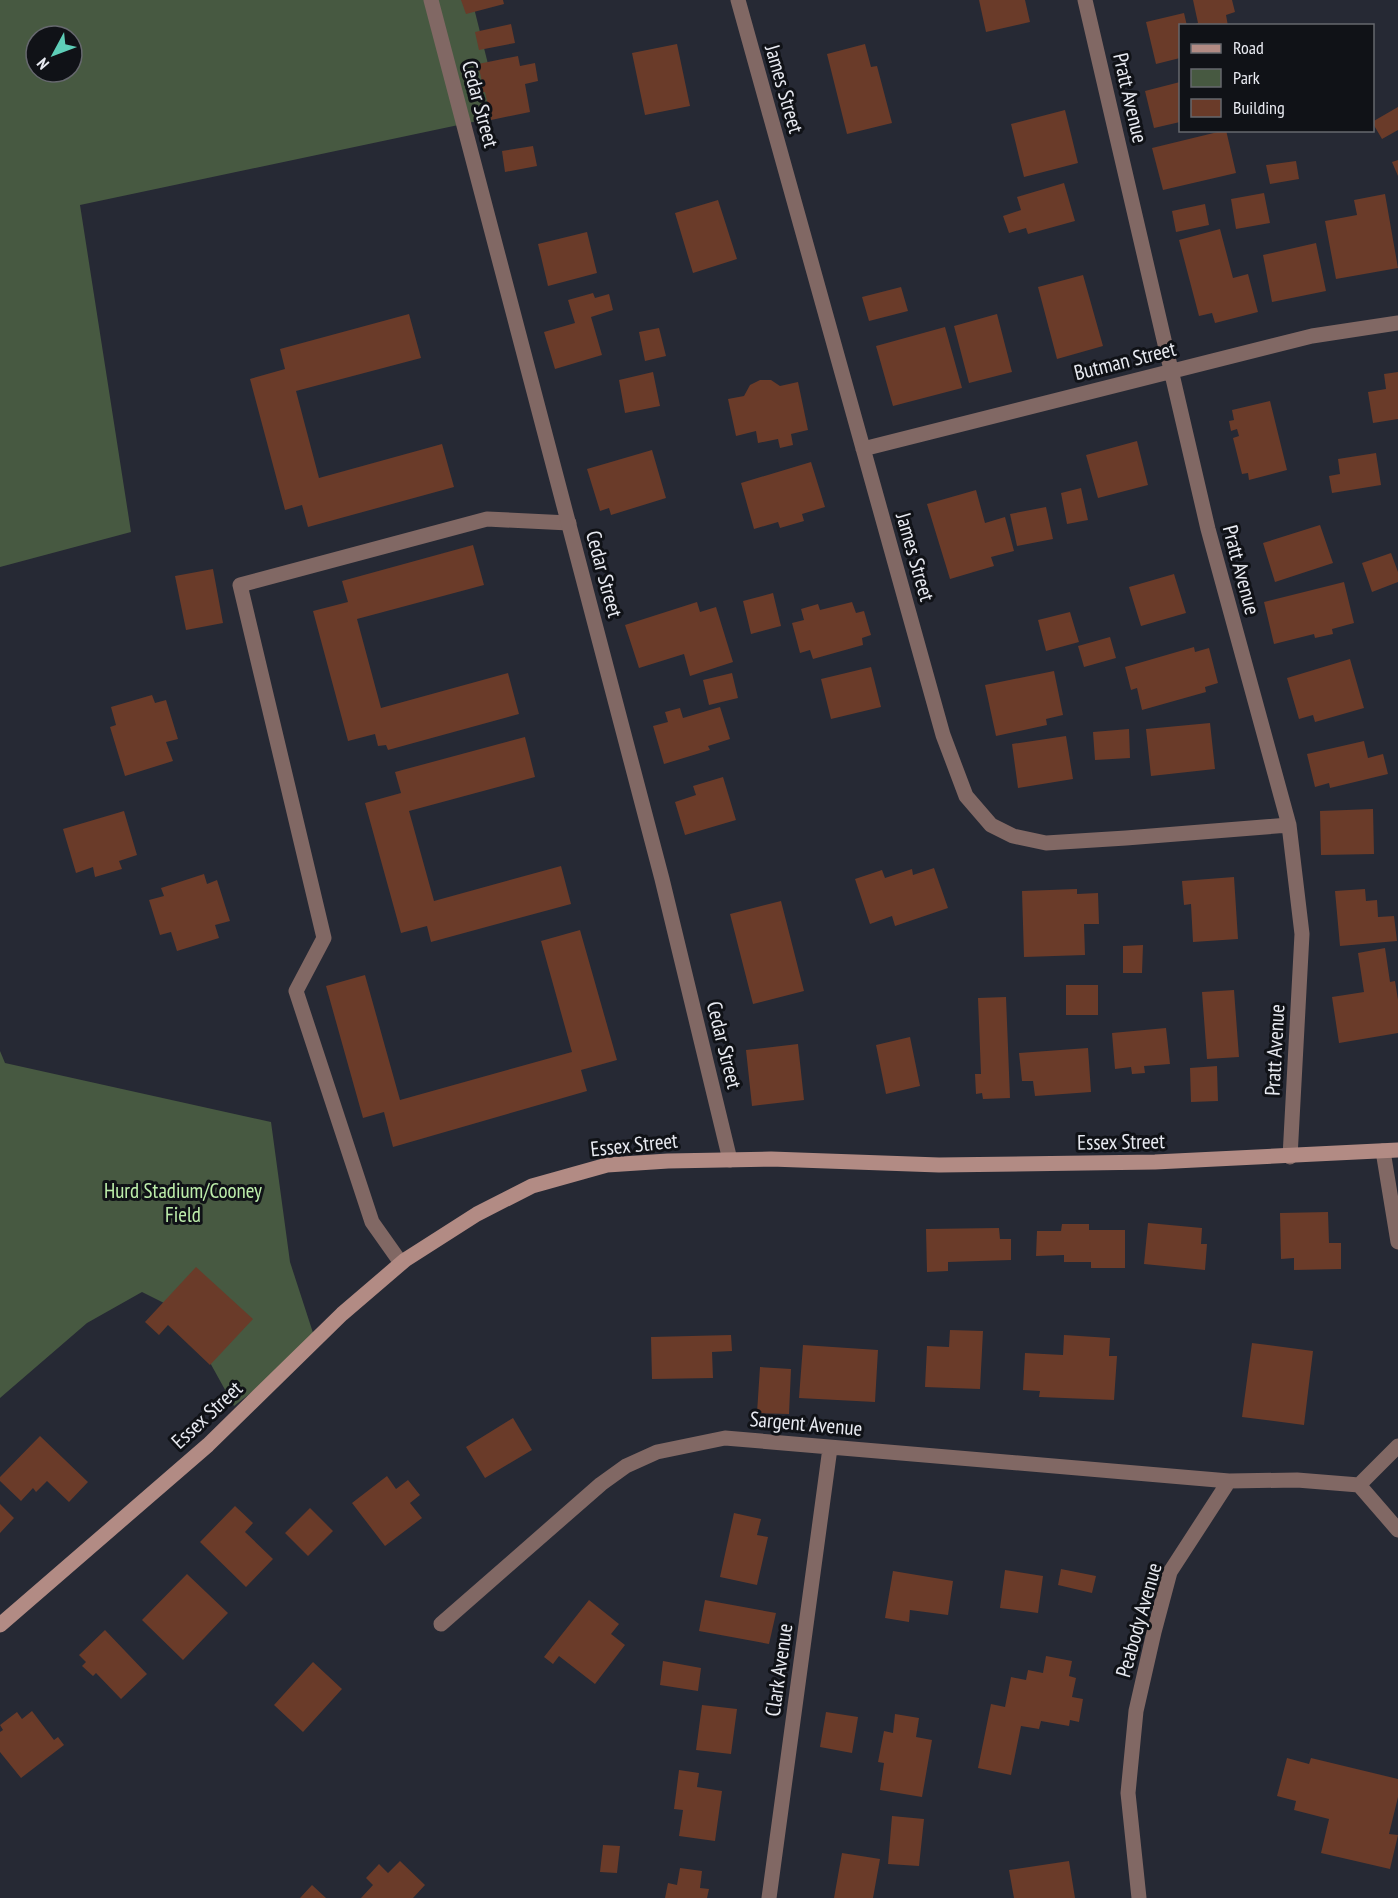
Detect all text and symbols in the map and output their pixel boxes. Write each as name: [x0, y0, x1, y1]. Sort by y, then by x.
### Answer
north arrow: [24, 24, 84, 84]
legend: [1179, 24, 1374, 132]
text: Road: [1233, 36, 1264, 59]
street label: James Street: [759, 41, 810, 136]
street label: Pratt Avenue: [1107, 50, 1154, 146]
text: N: [32, 54, 53, 74]
street label: Cedar Street: [456, 57, 505, 151]
text: Park: [1233, 66, 1260, 89]
text: Building: [1233, 96, 1285, 119]
street label: Butman Street: [1071, 335, 1179, 386]
street label: James Street: [890, 509, 941, 604]
street label: Pratt Avenue: [1217, 522, 1266, 618]
street label: Cedar Street: [580, 527, 629, 621]
street label: Cedar Street: [701, 998, 748, 1091]
street label: Pratt Avenue: [1259, 1004, 1290, 1096]
street label: Essex Street: [589, 1126, 679, 1163]
street label: Essex Street: [1077, 1127, 1165, 1156]
park label: Hurd Stadium/Cooney Field: [104, 1177, 262, 1228]
street label: Essex Street: [165, 1375, 248, 1454]
street label: Sargent Avenue: [749, 1405, 863, 1442]
street label: Peabody Avenue: [1109, 1560, 1168, 1680]
street label: Clark Avenue: [759, 1622, 798, 1718]

